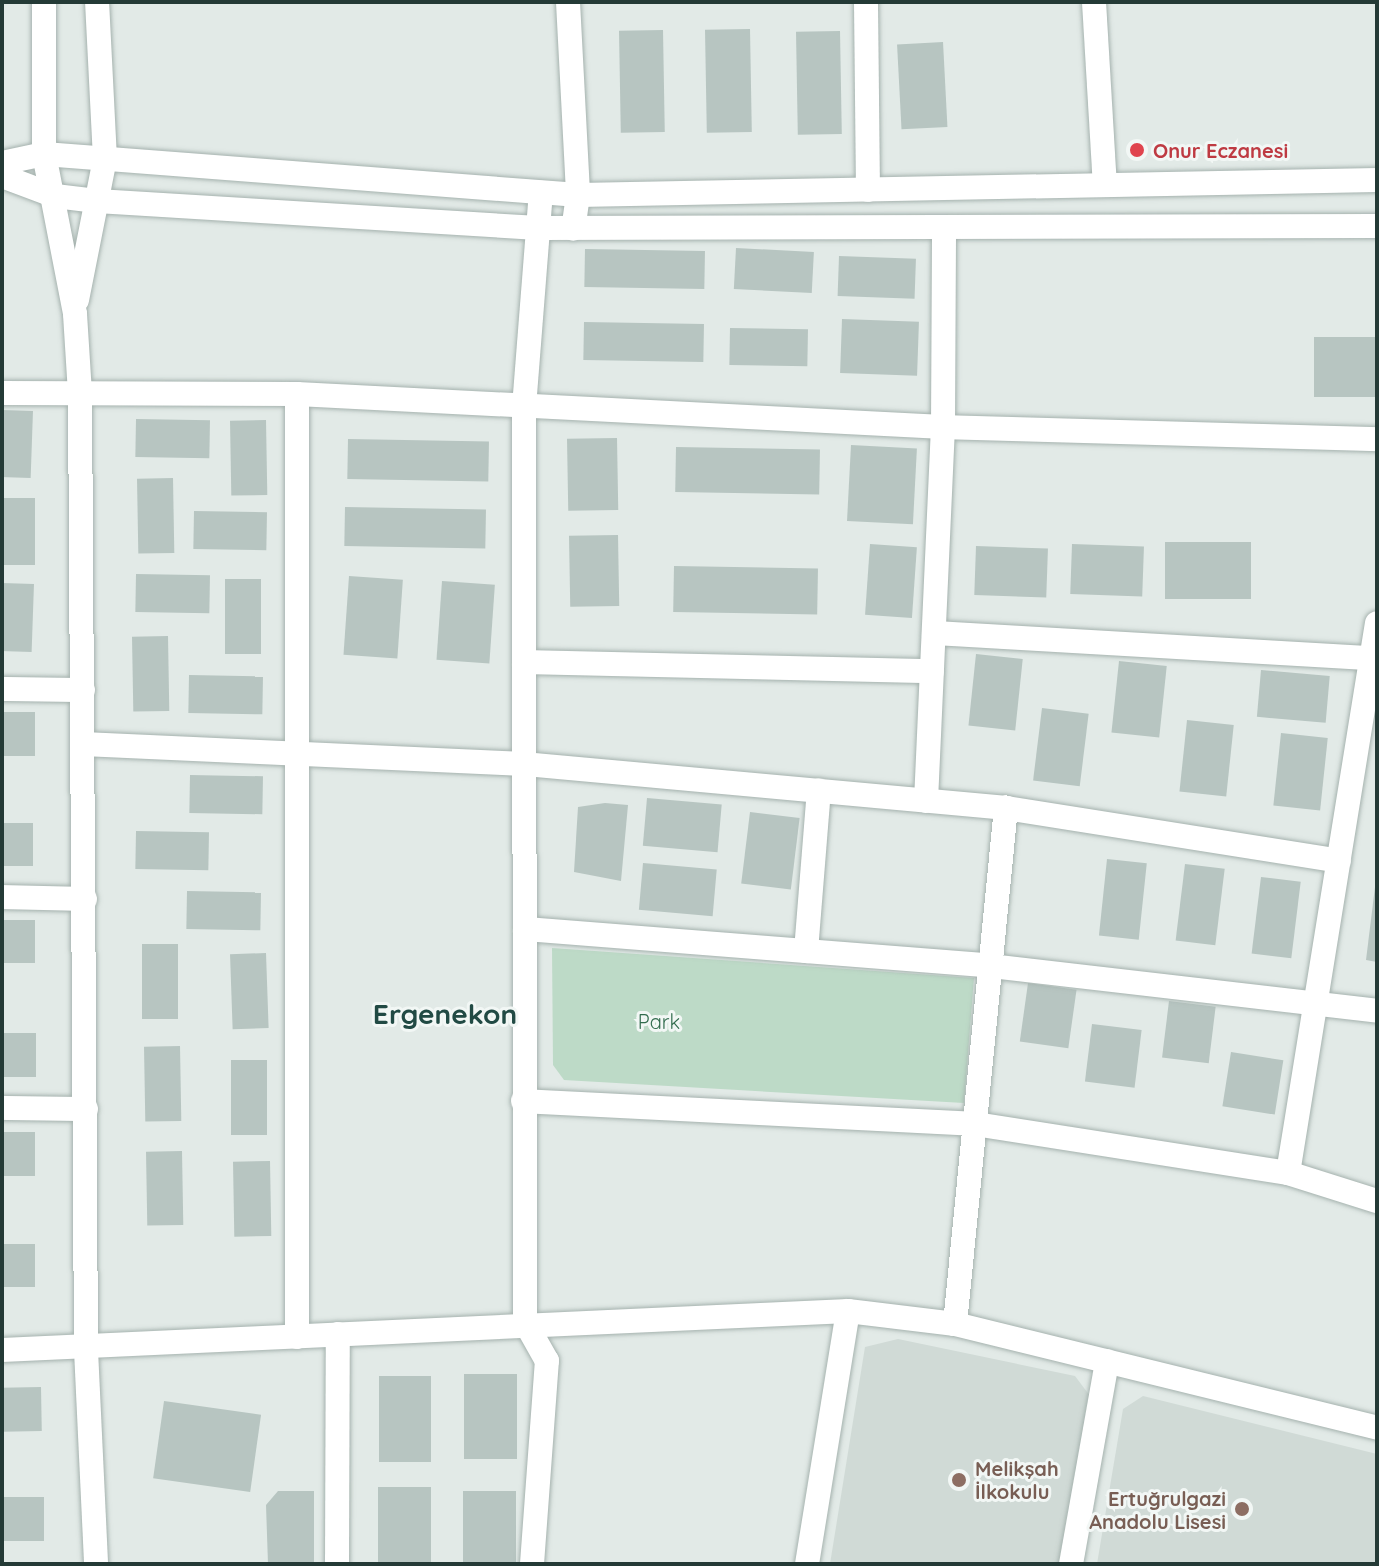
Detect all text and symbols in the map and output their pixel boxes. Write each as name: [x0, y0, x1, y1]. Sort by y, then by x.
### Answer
place label: Onur Eczanesi: [1153, 138, 1288, 162]
marker: Onur Eczanesi: [1128, 141, 1146, 159]
district label: Ergenekon: [373, 997, 517, 1031]
park label: Park: [638, 1009, 680, 1033]
place label: Melikşah İlkokulu: [975, 1456, 1059, 1503]
marker: Melikşah İlkokulu: [950, 1471, 968, 1489]
place label: Ertuğrulgazi Anadolu Lisesi: [1089, 1486, 1226, 1533]
marker: Ertuğrulgazi Anadolu Lisesi: [1233, 1500, 1251, 1518]

